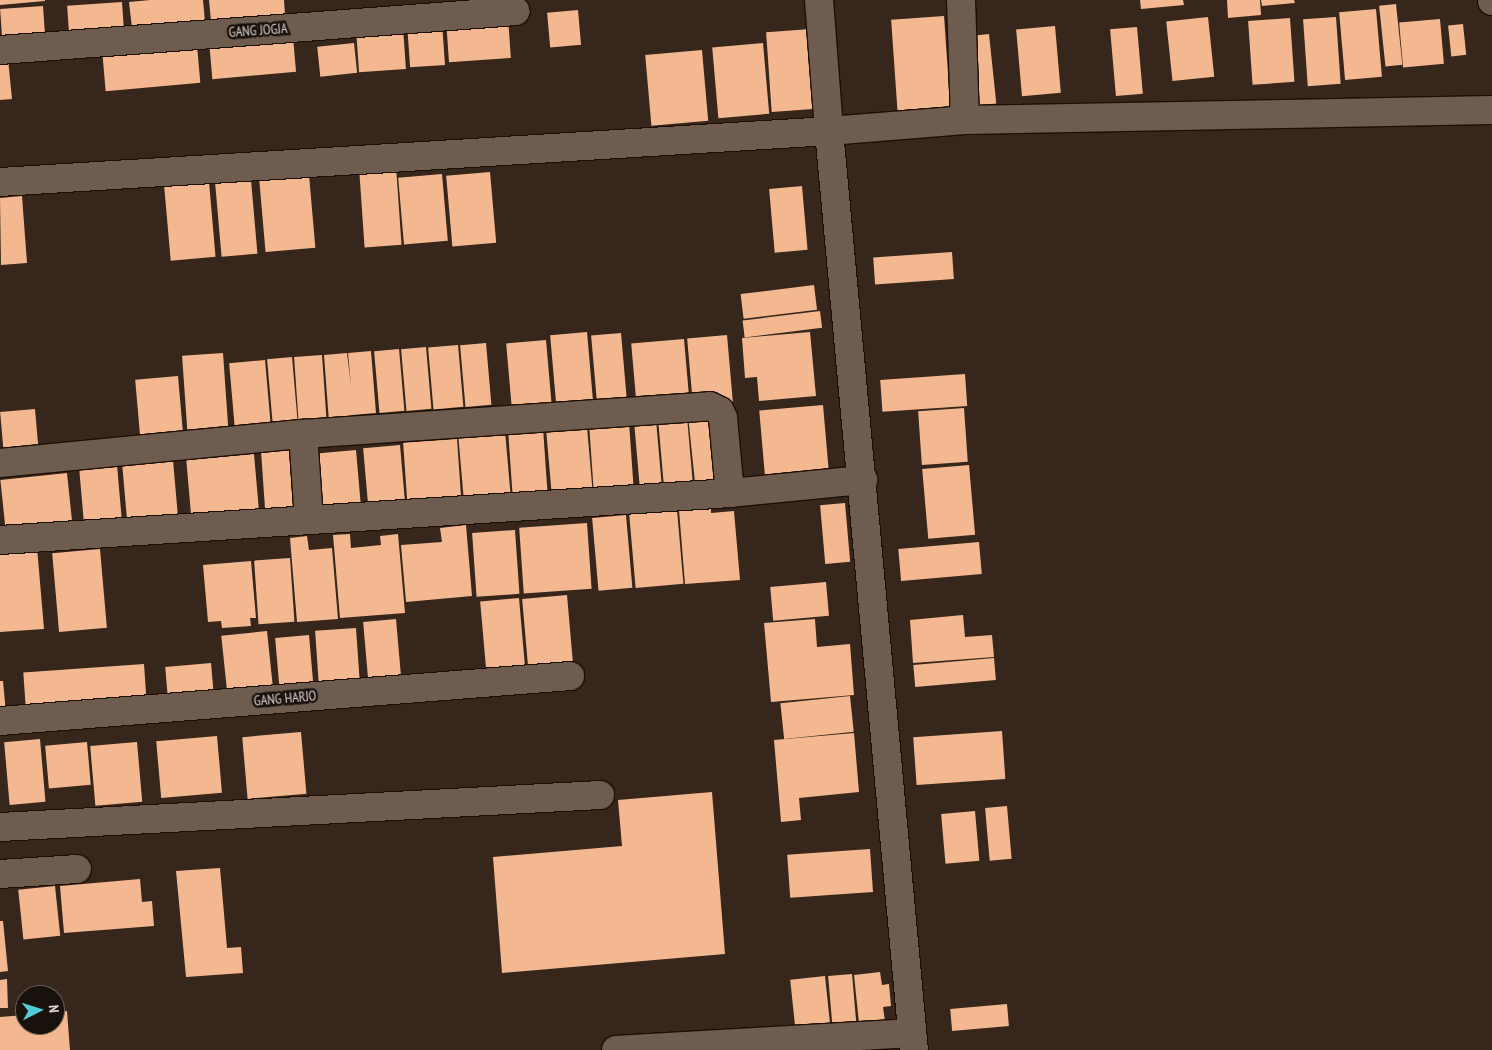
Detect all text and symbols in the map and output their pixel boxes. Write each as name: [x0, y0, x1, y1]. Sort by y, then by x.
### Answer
street label: GANG JOGJA: [228, 20, 288, 40]
street label: GANG HARJO: [253, 687, 317, 709]
north arrow: [15, 985, 65, 1035]
text: N: [45, 1004, 63, 1013]

